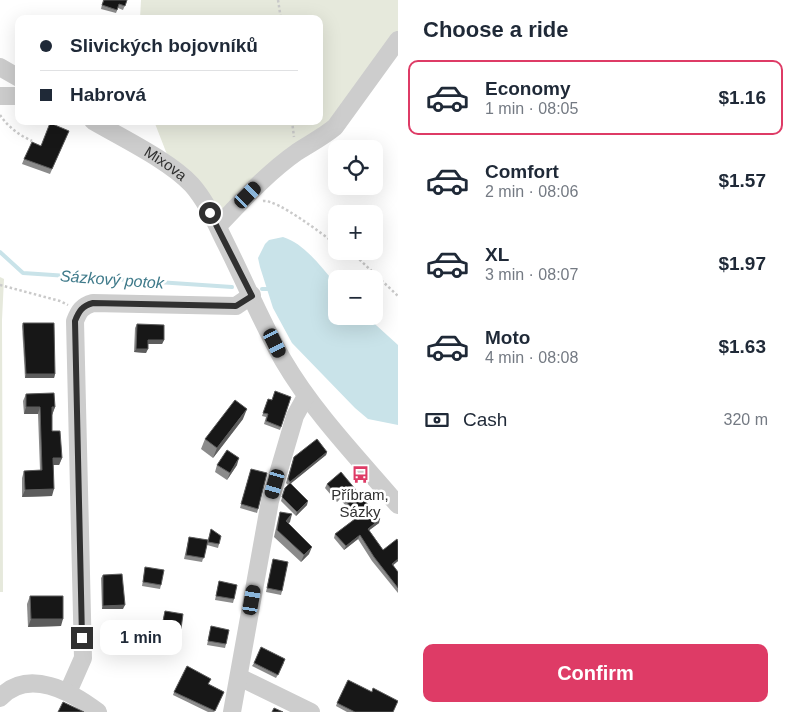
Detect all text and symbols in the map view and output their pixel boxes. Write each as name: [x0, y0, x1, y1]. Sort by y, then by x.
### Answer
text: Choose a ride: [423, 17, 568, 42]
text: Slivických bojovníků: [70, 35, 258, 56]
icon: car: [425, 75, 470, 120]
text: Economy: [485, 78, 571, 99]
text: Habrová: [70, 84, 146, 105]
text: $1.16: [718, 87, 766, 108]
text: 1 min · 08:05: [485, 100, 578, 117]
map controls: [328, 140, 383, 325]
button: locate: [328, 140, 383, 195]
street label: Mixova: [141, 143, 191, 184]
icon: car: [425, 158, 470, 203]
text: Comfort: [485, 161, 559, 182]
text: $1.57: [718, 170, 766, 191]
car: [232, 179, 263, 211]
text: 2 min · 08:06: [485, 183, 578, 200]
route start: [199, 202, 221, 224]
button: +: [328, 205, 383, 260]
icon: car: [425, 241, 470, 286]
text: XL: [485, 244, 509, 265]
text: $1.97: [718, 253, 766, 274]
text: 3 min · 08:07: [485, 266, 578, 283]
water label: Sázkový potok: [59, 267, 165, 292]
button: −: [328, 270, 383, 325]
icon: car: [425, 324, 470, 369]
car: [261, 326, 288, 360]
text: Moto: [485, 327, 530, 348]
text: $1.63: [718, 336, 766, 357]
text: 4 min · 08:08: [485, 349, 578, 366]
icon: cash: [423, 406, 451, 434]
text: Cash: [463, 409, 507, 430]
text: 320 m: [724, 411, 768, 428]
bus stop icon: Příbram, Sázky: [350, 464, 370, 484]
car: [263, 468, 286, 500]
place label: Příbram, Sázky: [331, 486, 389, 520]
car: [242, 584, 261, 616]
callout: 1 min: [100, 620, 182, 656]
route end: [71, 627, 93, 649]
text: 1 min: [120, 629, 162, 646]
button: Confirm: [423, 644, 768, 702]

